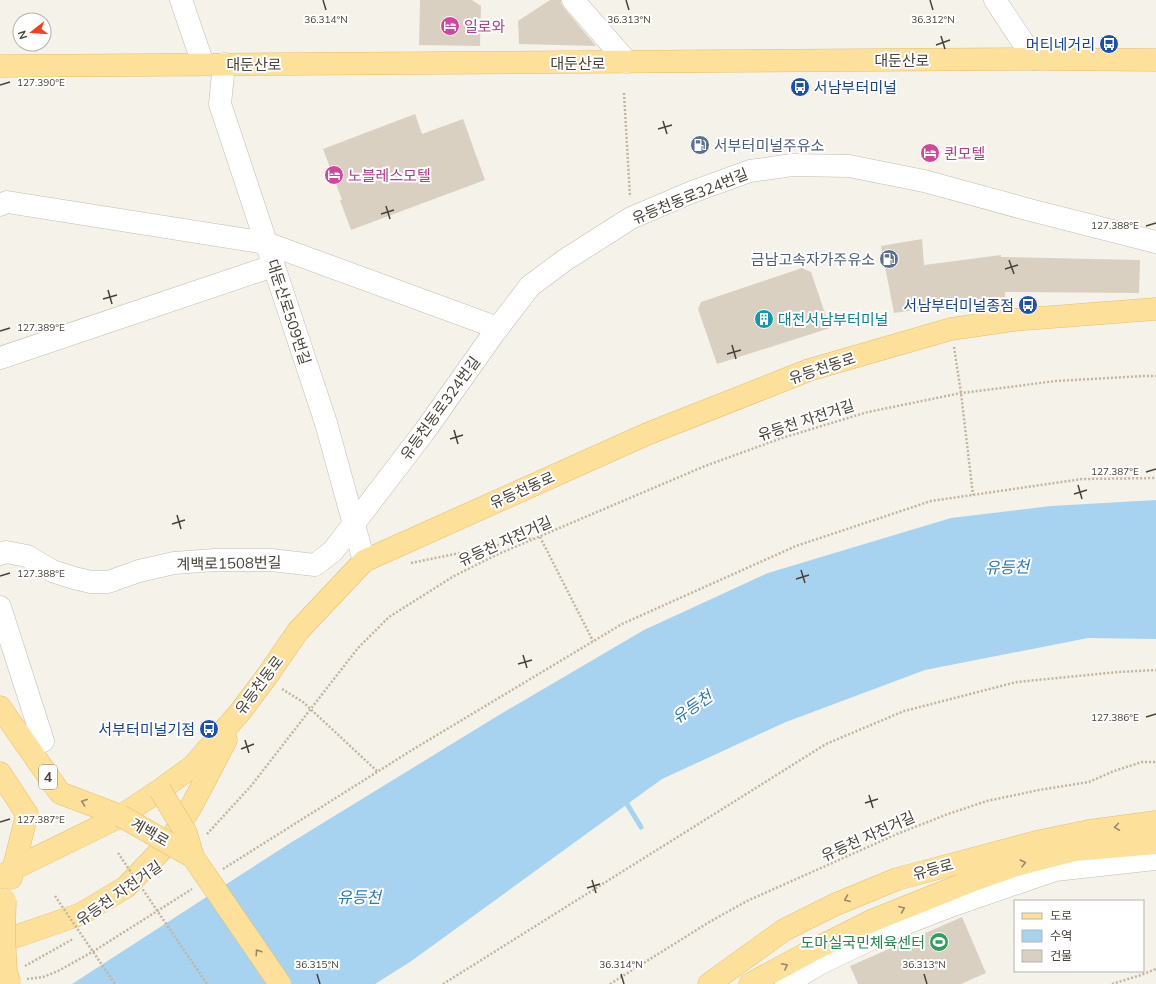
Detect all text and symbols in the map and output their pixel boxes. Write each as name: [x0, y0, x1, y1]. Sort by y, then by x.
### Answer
north arrow: [12, 12, 52, 52]
text: 36.314°N: [304, 13, 348, 26]
text: 36.313°N: [607, 13, 651, 26]
text: 36.312°N: [911, 13, 955, 26]
hotel icon: 일로와: [439, 15, 461, 37]
place label: 일로와: [464, 17, 506, 36]
text: N: [15, 29, 30, 41]
bus stop icon: 머티네거리: [1098, 33, 1120, 55]
place label: 머티네거리: [1026, 35, 1095, 54]
street label: 대둔산로: [874, 51, 930, 70]
street label: 대둔산로: [550, 54, 606, 73]
street label: 대둔산로: [226, 55, 282, 74]
text: 127.390°E: [17, 76, 65, 89]
bus stop icon: 서남부터미널: [789, 76, 811, 98]
place label: 서남부터미널: [814, 78, 897, 97]
fuel station icon: 서부터미널주유소: [689, 134, 711, 156]
place label: 서부터미널주유소: [714, 136, 825, 155]
hotel icon: 퀸모텔: [919, 142, 941, 164]
place label: 퀸모텔: [944, 144, 985, 163]
hotel icon: 노블레스모텔: [323, 164, 345, 186]
street label: 유등천동로324번길: [629, 164, 751, 228]
place label: 노블레스모텔: [348, 166, 431, 185]
text: 127.388°E: [1091, 219, 1139, 232]
fuel station icon: 금남고속자가주유소: [878, 248, 900, 270]
place label: 금남고속자가주유소: [751, 250, 875, 269]
street label: 대둔산로509번길: [263, 257, 315, 367]
bus stop icon: 서남부터미널종점: [1017, 294, 1039, 316]
place label: 서남부터미널종점: [904, 296, 1014, 315]
building icon: 대전서남부터미널: [753, 308, 775, 330]
place label: 대전서남부터미널: [778, 310, 888, 329]
text: 127.389°E: [17, 321, 65, 334]
street label: 유등천동로: [786, 348, 858, 388]
street label: 유등천동로324번길: [396, 352, 484, 464]
street label: 유등천 자전거길: [755, 395, 857, 445]
text: 127.387°E: [1091, 465, 1139, 478]
street label: 유등천동로: [487, 467, 557, 513]
street label: 유등천 자전거길: [455, 512, 555, 570]
street label: 계백로1508번길: [176, 553, 282, 573]
water label: 유등천: [985, 557, 1032, 577]
text: 127.388°E: [17, 567, 65, 580]
street label: 유등천동로: [231, 652, 287, 718]
water label: 유등천: [668, 685, 718, 728]
text: 127.386°E: [1091, 711, 1139, 724]
bus stop icon: 서부터미널기점: [198, 718, 220, 740]
place label: 서부터미널기점: [98, 720, 195, 739]
road number: 4: [39, 765, 57, 789]
one-way arrow: [81, 798, 88, 807]
street label: 유등천 자전거길: [818, 807, 918, 865]
text: 127.387°E: [17, 813, 65, 826]
street label: 계백로: [127, 813, 173, 851]
one-way arrow: [1114, 822, 1120, 831]
street label: 유등로: [911, 854, 955, 884]
street label: 유등천 자전거길: [72, 856, 166, 930]
one-way arrow: [1020, 860, 1026, 868]
water label: 유등천: [337, 887, 383, 907]
one-way arrow: [844, 895, 851, 903]
legend: [1014, 900, 1144, 972]
one-way arrow: [897, 906, 905, 914]
text: 도로: [1050, 908, 1072, 923]
text: 수역: [1050, 928, 1072, 943]
sports icon: 도마실국민체육센터: [928, 931, 950, 953]
place label: 도마실국민체육센터: [801, 933, 925, 952]
text: 건물: [1050, 948, 1072, 963]
one-way arrow: [255, 949, 263, 956]
text: 36.315°N: [295, 958, 339, 971]
text: 36.314°N: [599, 958, 643, 971]
text: 36.313°N: [902, 958, 946, 971]
one-way arrow: [780, 963, 788, 970]

